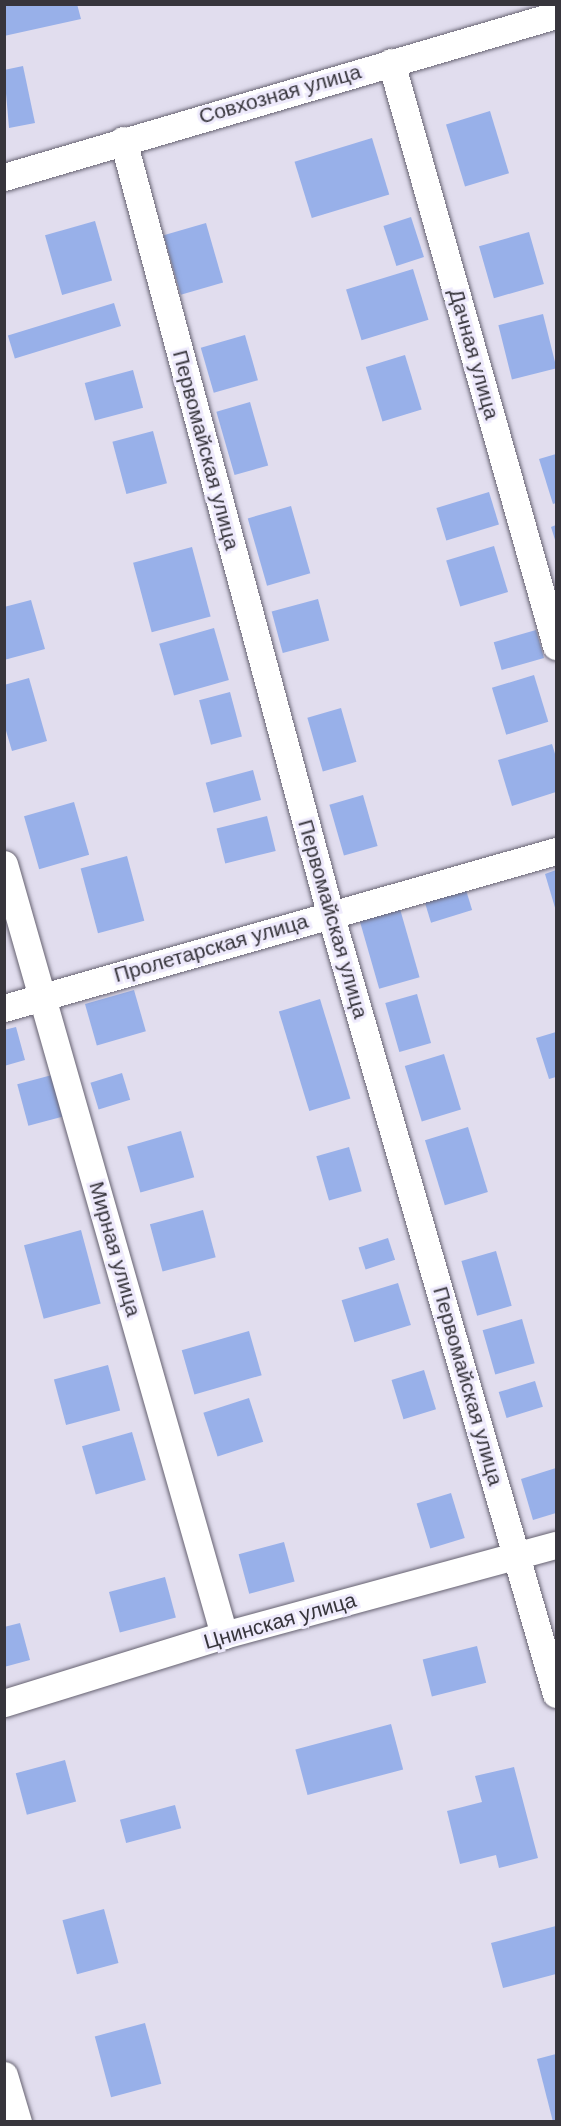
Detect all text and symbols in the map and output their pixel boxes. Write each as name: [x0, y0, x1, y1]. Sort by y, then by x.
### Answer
street label: Совхозная улица: [196, 59, 364, 129]
street label: Дачная улица: [443, 286, 505, 422]
street label: Первомайская улица: [167, 347, 245, 553]
street label: Первомайская улица: [293, 817, 373, 1021]
street label: Пролетарская улица: [111, 908, 311, 988]
street label: Мирная улица: [84, 1179, 146, 1319]
street label: Первомайская улица: [428, 1284, 508, 1488]
street label: Цнинская улица: [201, 1587, 359, 1655]

